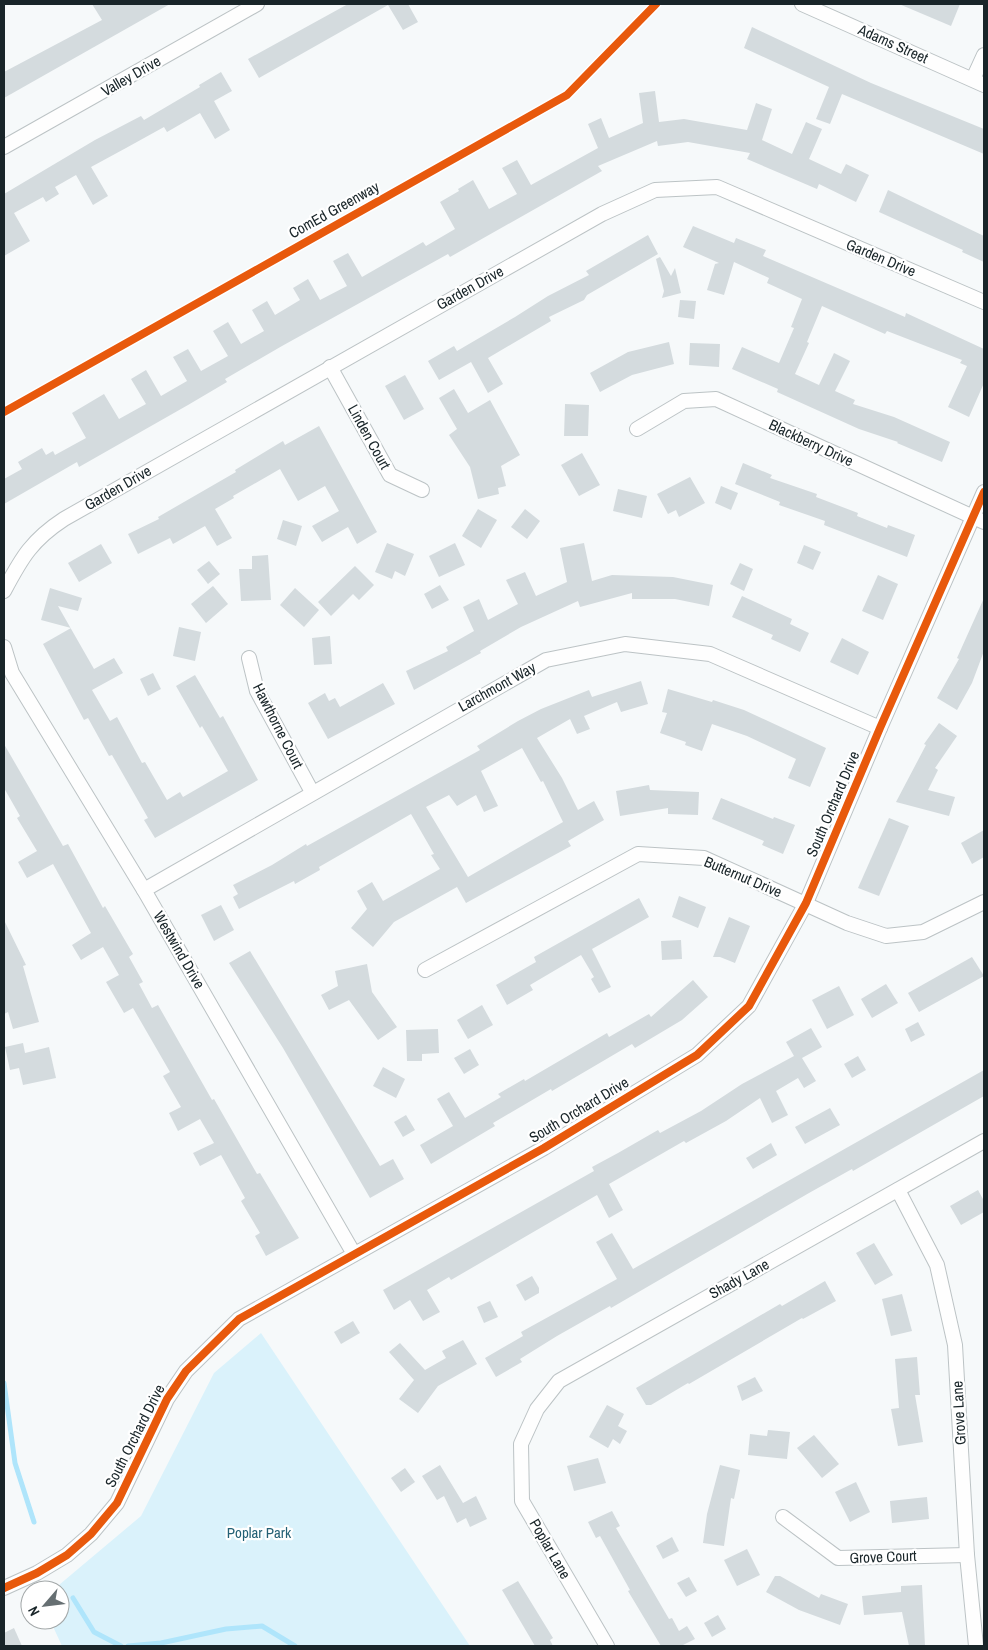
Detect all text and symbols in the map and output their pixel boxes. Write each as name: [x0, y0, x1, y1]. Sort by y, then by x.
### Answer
street label: Adams Street: [854, 18, 932, 69]
street label: Valley Drive: [97, 50, 164, 101]
street label: ComEd Greenway: [285, 176, 384, 243]
street label: Garden Drive: [843, 233, 919, 282]
street label: Garden Drive: [432, 260, 507, 315]
street label: Linden Court: [343, 401, 396, 473]
street label: Blackberry Drive: [766, 414, 857, 471]
street label: Garden Drive: [81, 460, 155, 515]
street label: Larchmont Way: [454, 656, 540, 717]
street label: Hawthorne Court: [248, 680, 309, 772]
street label: South Orchard Drive: [801, 748, 864, 860]
street label: Butternut Drive: [701, 851, 786, 902]
street label: Westwind Drive: [149, 907, 210, 993]
street label: South Orchard Drive: [525, 1071, 633, 1148]
street label: Shady Lane: [705, 1253, 773, 1304]
street label: Grove Lane: [946, 1380, 971, 1446]
street label: South Orchard Drive: [100, 1381, 170, 1491]
street label: Poplar Lane: [525, 1515, 576, 1583]
park label: Poplar Park: [227, 1522, 292, 1543]
street label: Grove Court: [849, 1545, 917, 1568]
north arrow: [20, 1580, 70, 1630]
text: N: [24, 1603, 43, 1619]

